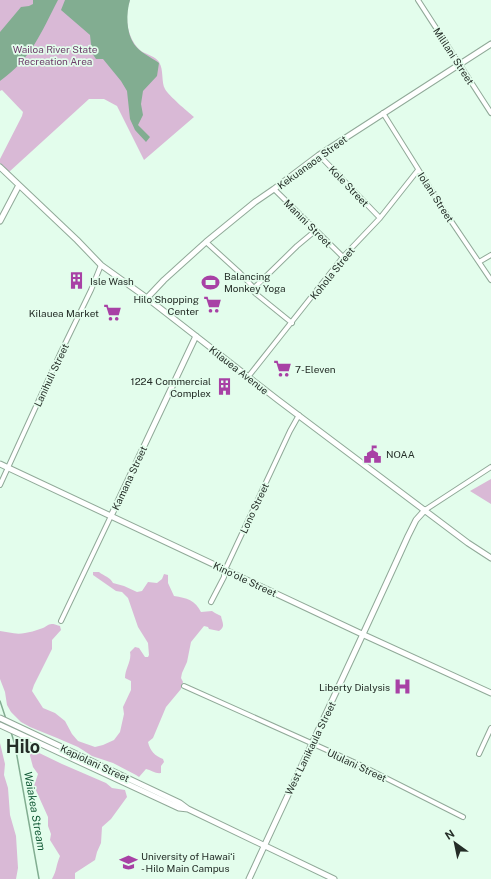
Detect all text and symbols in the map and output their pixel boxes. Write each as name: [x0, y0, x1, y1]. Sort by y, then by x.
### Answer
street label: Mililani Street: [431, 25, 477, 87]
park label: Wailoa River State Recreation Area: [13, 43, 98, 67]
street label: Kekuanaoa Street: [275, 133, 349, 191]
street label: Kole Street: [327, 163, 372, 209]
street label: Iolani Street: [415, 170, 457, 224]
street label: Manini Street: [282, 197, 334, 249]
street label: Kohola Street: [307, 244, 357, 302]
place label: Balancing Monkey Yoga: [224, 270, 286, 294]
building icon: Isle Wash: [67, 271, 87, 291]
sports icon: Balancing Monkey Yoga: [201, 272, 221, 292]
place label: Isle Wash: [90, 275, 134, 287]
place label: Hilo Shopping Center: [133, 293, 199, 317]
supermarket icon: Hilo Shopping Center: [202, 295, 222, 315]
supermarket icon: Kilauea Market: [102, 303, 122, 323]
place label: Kilauea Market: [29, 307, 99, 319]
street label: Lanihuli Street: [31, 341, 71, 408]
street label: Kilauea Avenue: [207, 343, 271, 397]
supermarket icon: 7-Eleven: [272, 359, 292, 379]
place label: 7-Eleven: [295, 363, 336, 375]
place label: 1224 Commercial Complex: [131, 375, 211, 399]
building icon: 1224 Commercial Complex: [214, 377, 234, 397]
street label: Kamana Street: [109, 444, 149, 512]
public building icon: NOAA: [363, 444, 383, 464]
place label: NOAA: [386, 448, 415, 460]
street label: Lono Street: [237, 481, 271, 535]
street label: Kinoʻole Street: [211, 559, 279, 599]
hospital icon: Liberty Dialysis: [393, 677, 413, 697]
place label: Liberty Dialysis: [319, 681, 390, 693]
street label: West Lanikaula Street: [282, 699, 338, 797]
district label: Hilo: [6, 736, 40, 757]
street label: Kapiolani Street: [59, 742, 132, 784]
street label: Ululani Street: [325, 746, 389, 784]
water label: Waiakea Stream: [22, 770, 48, 852]
north arrow: [435, 823, 475, 863]
text: N: [443, 827, 456, 842]
place label: University of Hawaiʻi - Hilo Main Campus: [141, 850, 235, 874]
school or university icon: University of Hawaiʻi - Hilo Main Campus: [118, 852, 138, 872]

